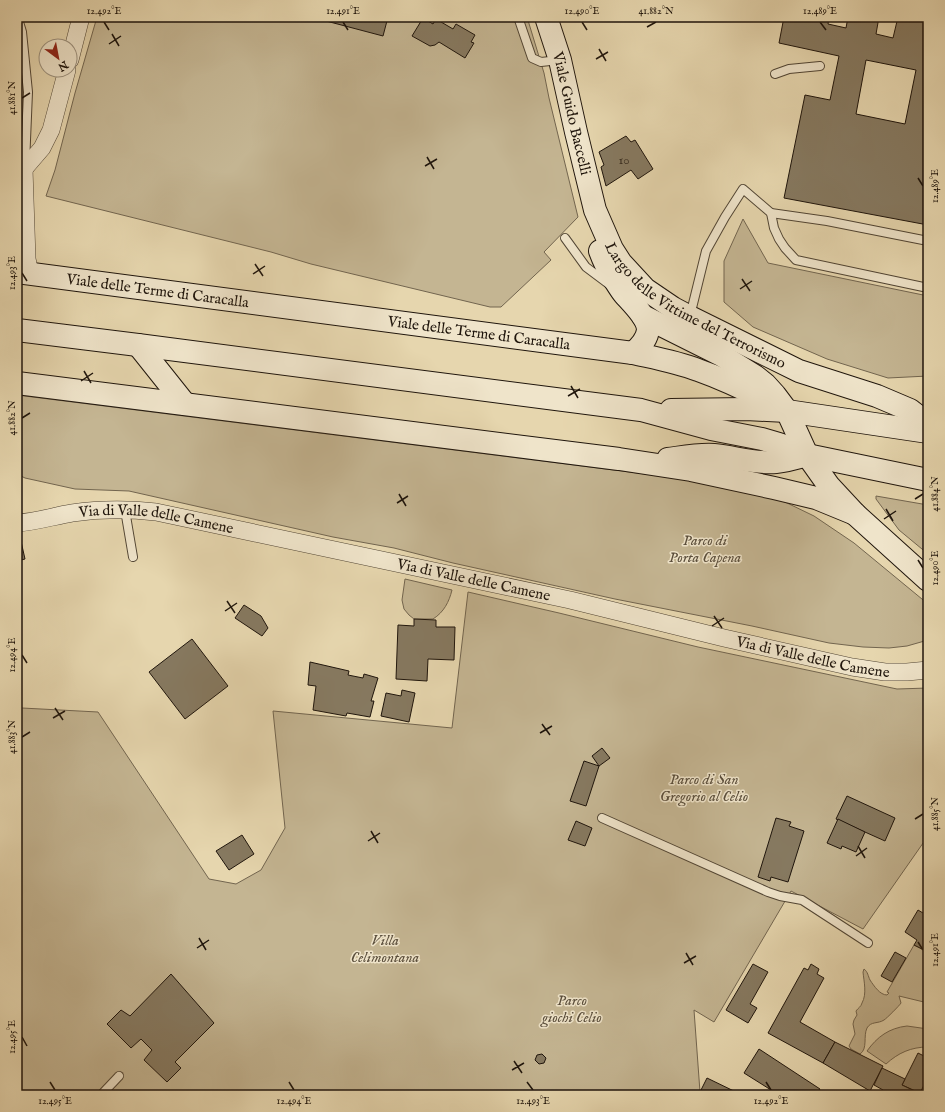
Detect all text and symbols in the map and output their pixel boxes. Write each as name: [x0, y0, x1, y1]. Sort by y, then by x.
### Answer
text: 12.492°E: [87, 5, 121, 18]
text: 12.491°E: [326, 5, 360, 18]
text: 12.490°E: [565, 5, 600, 18]
text: 41.882°N: [638, 5, 674, 18]
text: 12.489°E: [803, 5, 837, 18]
north arrow: [38, 38, 78, 78]
street label: Viale Guido Baccelli: [548, 48, 595, 177]
text: N: [55, 57, 71, 74]
text: 41.881°N: [6, 81, 19, 115]
house number: 10: [618, 152, 630, 169]
text: 12.489°E: [929, 169, 942, 203]
street label: Largo delle Vittime del Terrorismo: [600, 239, 789, 373]
text: 12.493°E: [6, 256, 19, 290]
street label: Viale delle Terme di Caracalla: [64, 269, 251, 312]
street label: Viale delle Terme di Caracalla: [386, 312, 572, 355]
text: 41.882°N: [6, 400, 19, 436]
text: 41.884°N: [929, 476, 942, 512]
street label: Via di Valle delle Camene: [77, 501, 235, 538]
park label: Parco di Porta Capena: [669, 531, 742, 567]
text: 12.490°E: [929, 550, 942, 585]
street label: Via di Valle delle Camene: [394, 554, 552, 606]
street label: Via di Valle delle Camene: [733, 632, 890, 682]
text: 12.494°E: [6, 638, 19, 672]
text: 41.883°N: [6, 720, 19, 754]
park label: Parco di San Gregorio al Celio: [660, 770, 748, 807]
text: 41.885°N: [929, 797, 942, 831]
park label: Villa Celimontana: [351, 931, 419, 967]
text: 12.491°E: [929, 933, 942, 967]
park label: Parco giochi Celio: [539, 991, 602, 1028]
text: 12.495°E: [6, 1020, 19, 1054]
text: 12.495°E: [38, 1095, 72, 1108]
text: 12.494°E: [277, 1095, 311, 1108]
text: 12.493°E: [516, 1095, 550, 1108]
text: 12.492°E: [754, 1095, 788, 1108]

